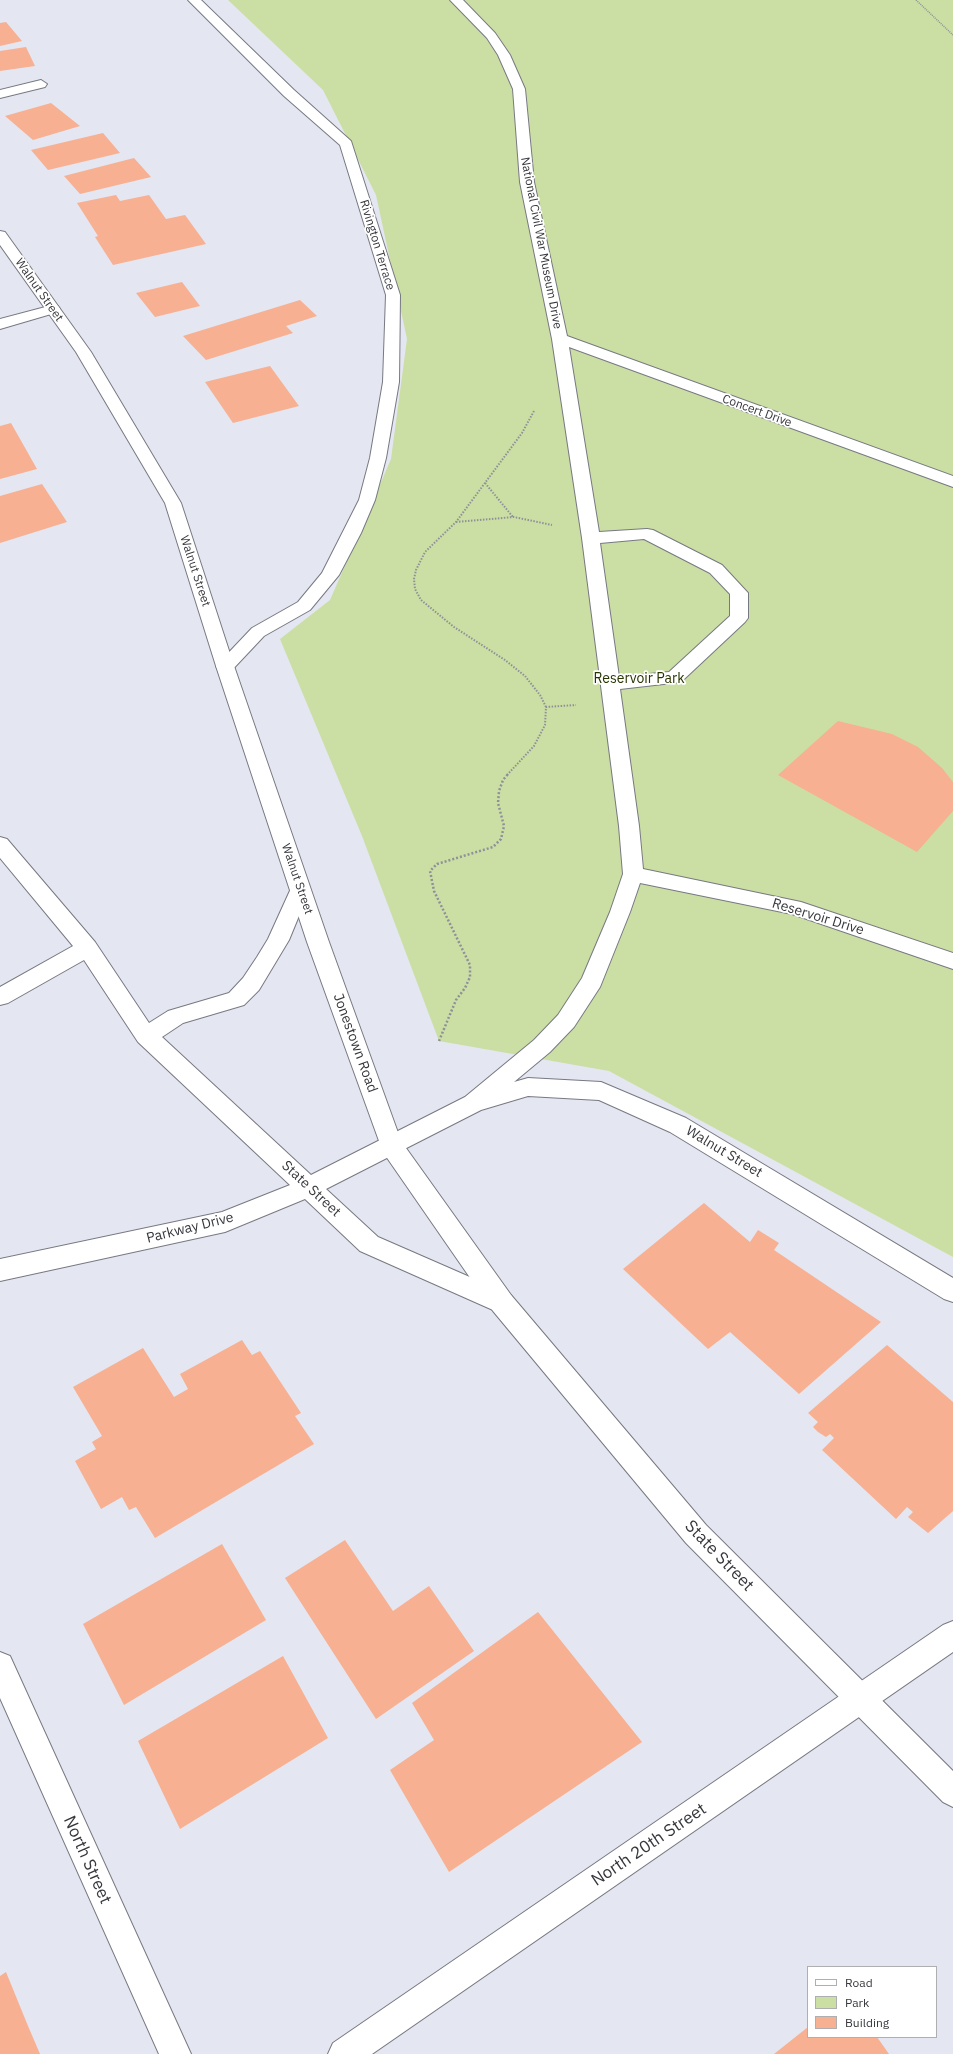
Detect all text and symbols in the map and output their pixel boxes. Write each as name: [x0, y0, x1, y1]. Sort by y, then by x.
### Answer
street label: National Civil War Museum Drive: [517, 156, 565, 330]
street label: Rivington Terrace: [356, 198, 398, 292]
street label: Walnut Street: [12, 256, 66, 324]
street label: Concert Drive: [720, 392, 794, 430]
street label: Walnut Street: [177, 534, 213, 608]
park label: Reservoir Park: [593, 671, 685, 687]
street label: Walnut Street: [278, 842, 316, 916]
street label: Reservoir Drive: [770, 895, 866, 939]
street label: Jonestown Road: [329, 991, 381, 1095]
street label: Walnut Street: [683, 1123, 765, 1181]
street label: State Street: [278, 1157, 344, 1221]
street label: Parkway Drive: [145, 1209, 235, 1247]
street label: State Street: [680, 1516, 758, 1596]
street label: North 20th Street: [588, 1799, 710, 1891]
street label: North Street: [59, 1813, 115, 1907]
legend: [807, 1966, 937, 2038]
text: Road: [845, 1975, 873, 1990]
text: Park: [845, 1995, 869, 2010]
text: Building: [845, 2015, 889, 2030]

